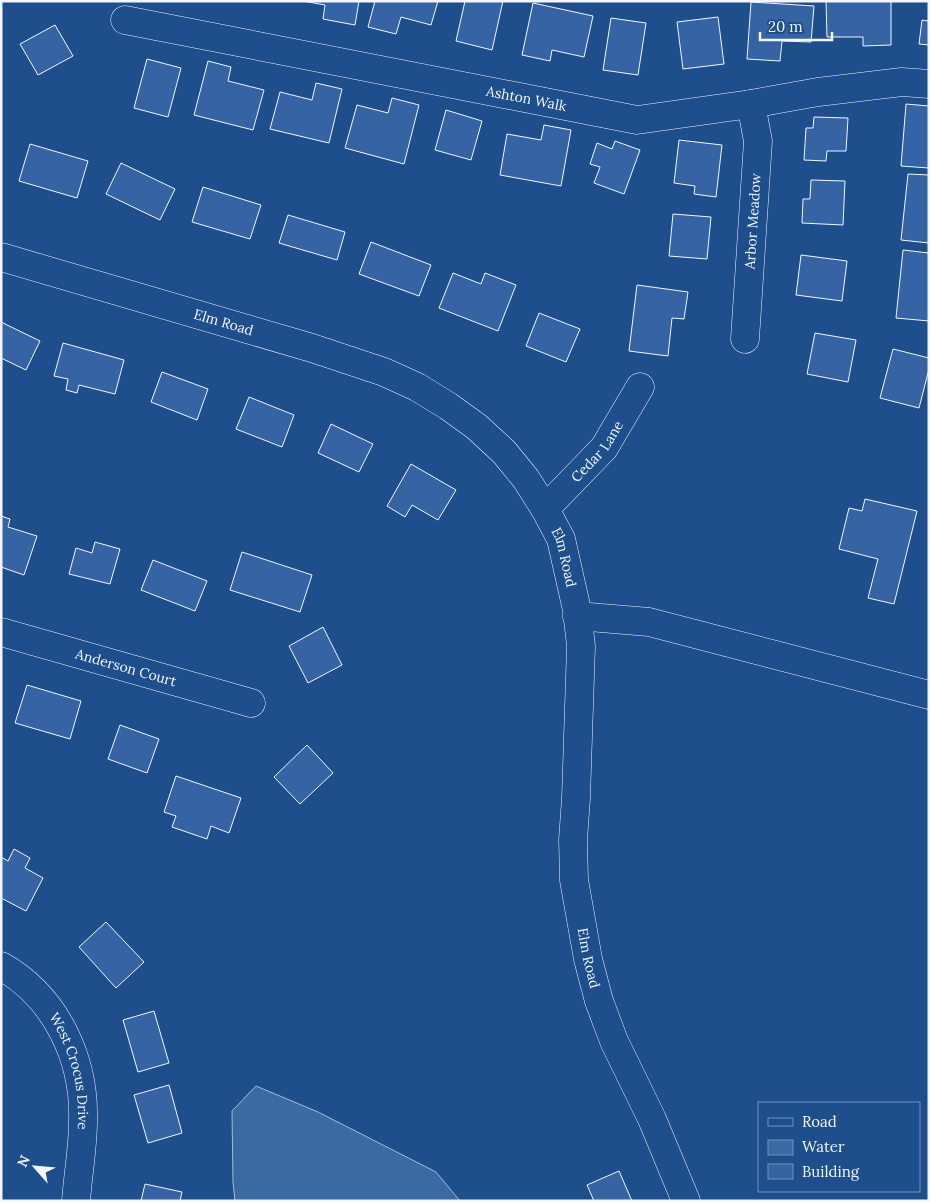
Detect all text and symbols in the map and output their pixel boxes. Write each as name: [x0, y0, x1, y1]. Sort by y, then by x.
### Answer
scale bar: [760, 10, 832, 42]
text: 20 m: [768, 17, 803, 36]
street label: Ashton Walk: [484, 82, 568, 115]
street label: Arbor Meadow: [741, 172, 765, 271]
street label: Elm Road: [192, 305, 256, 339]
street label: Cedar Lane: [567, 417, 627, 486]
street label: Elm Road: [547, 524, 581, 589]
street label: Anderson Court: [73, 644, 179, 691]
street label: Elm Road: [574, 926, 604, 990]
street label: West Crocus Drive: [45, 1009, 92, 1130]
legend: [758, 1102, 920, 1192]
text: Road: [802, 1112, 837, 1131]
text: Water: [802, 1137, 845, 1156]
north arrow: [10, 1142, 60, 1192]
text: N: [13, 1152, 34, 1170]
text: Building: [802, 1162, 860, 1181]

